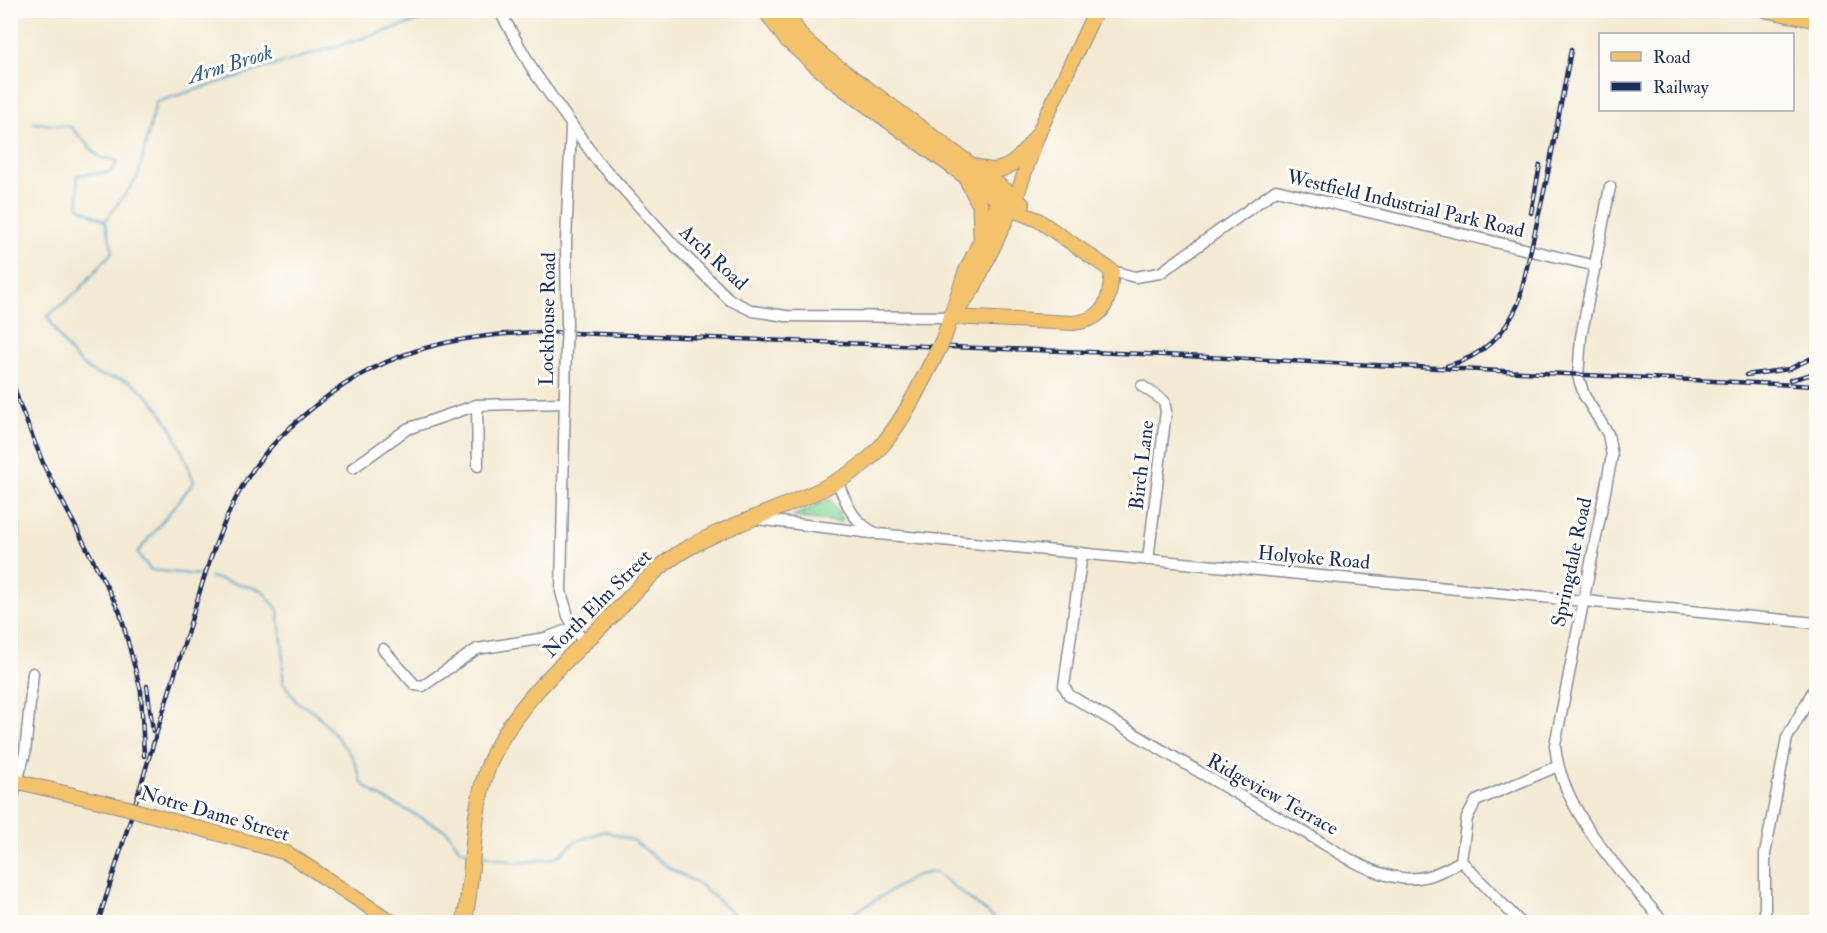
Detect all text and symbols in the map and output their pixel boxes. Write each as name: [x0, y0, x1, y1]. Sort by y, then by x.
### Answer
legend: [1599, 33, 1794, 111]
water label: Arm Brook: [182, 39, 276, 91]
text: Road: [1653, 46, 1691, 69]
text: Railway: [1653, 76, 1710, 99]
street label: Westfield Industrial Park Road: [1284, 164, 1527, 243]
street label: Arch Road: [673, 219, 753, 295]
street label: Lockhouse Road: [534, 252, 561, 386]
street label: Birch Lane: [1124, 419, 1159, 511]
street label: Springdale Road: [1546, 495, 1598, 629]
street label: Holyoke Road: [1257, 540, 1371, 575]
street label: North Elm Street: [538, 544, 657, 663]
street label: Ridgeview Terrace: [1203, 748, 1343, 841]
street label: Notre Dame Street: [137, 780, 293, 847]

